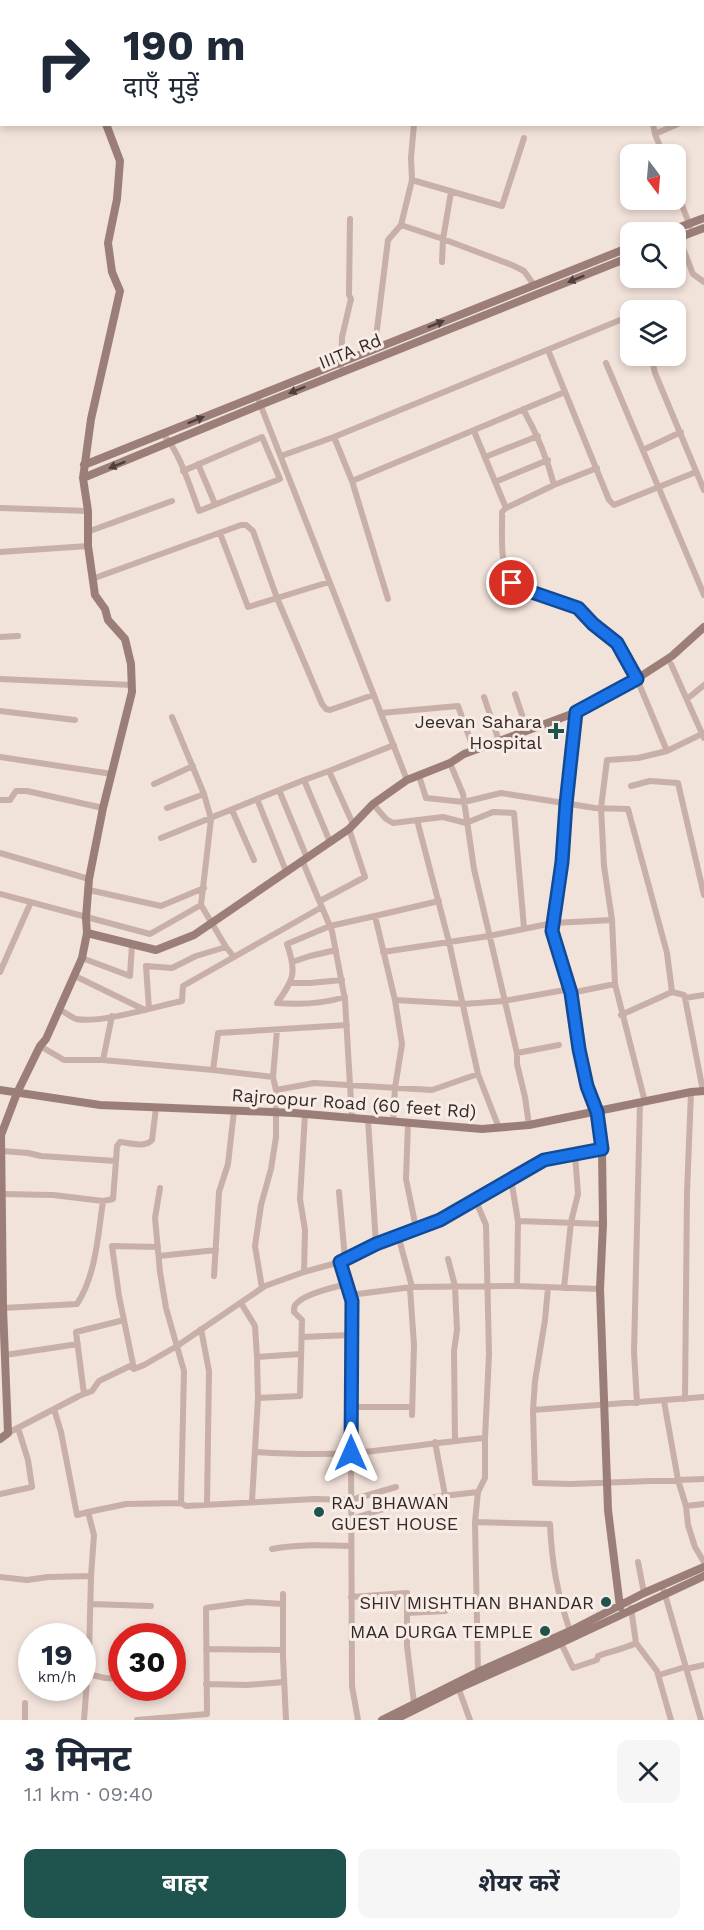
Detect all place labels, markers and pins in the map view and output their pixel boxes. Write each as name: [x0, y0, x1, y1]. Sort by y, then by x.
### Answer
pin: [486, 557, 537, 608]
place label: Jeevan Sahara Hospital: [415, 711, 542, 753]
marker: Jeevan Sahara Hospital: [547, 722, 565, 740]
place label: RAJ BHAWAN GUEST HOUSE: [331, 1492, 458, 1534]
marker: RAJ BHAWAN GUEST HOUSE: [312, 1505, 326, 1519]
place label: SHIV MISHTHAN BHANDAR: [359, 1592, 594, 1613]
marker: SHIV MISHTHAN BHANDAR: [599, 1595, 613, 1609]
place label: MAA DURGA TEMPLE: [350, 1621, 533, 1642]
marker: MAA DURGA TEMPLE: [538, 1624, 552, 1638]

